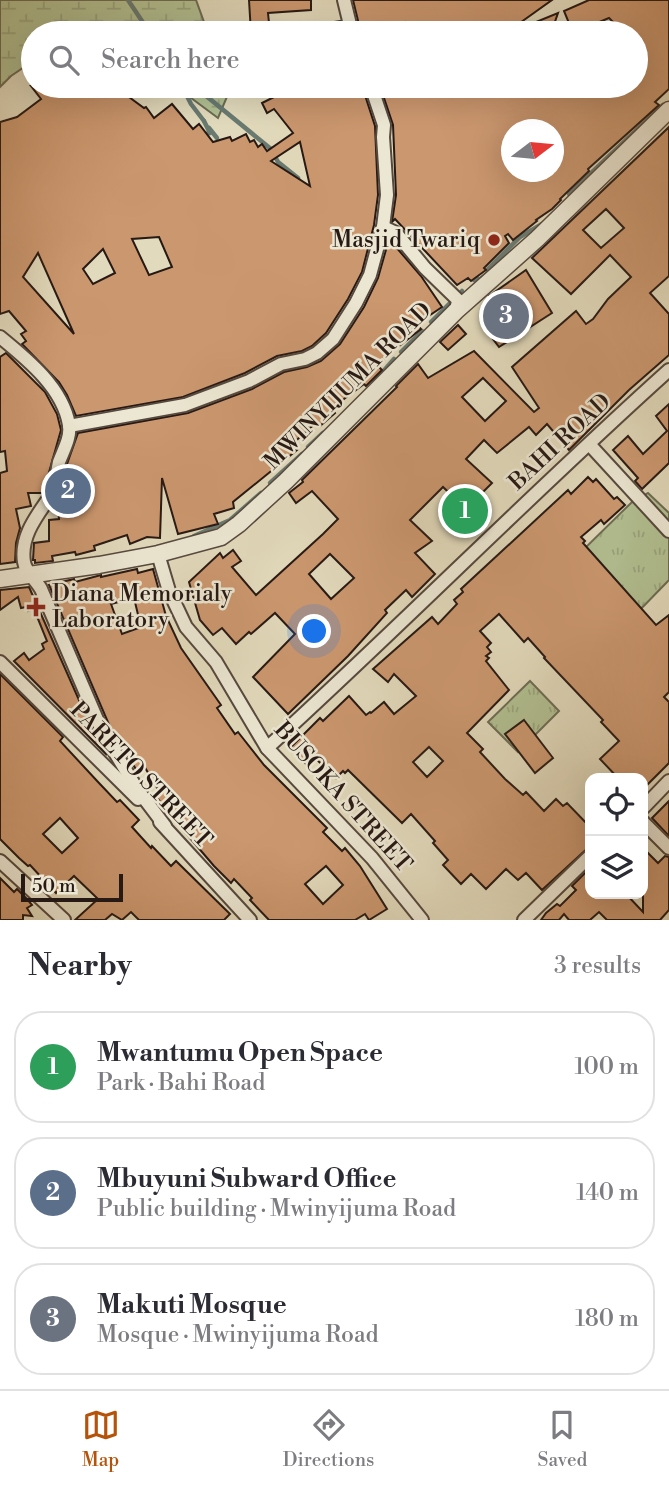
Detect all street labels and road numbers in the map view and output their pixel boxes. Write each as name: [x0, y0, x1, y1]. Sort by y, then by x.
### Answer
street label: MWINYIJUMA ROAD: [258, 296, 438, 476]
street label: BAHI ROAD: [502, 388, 617, 497]
street label: PARETO STREET: [64, 696, 218, 854]
street label: BUSOKA STREET: [268, 715, 418, 878]

